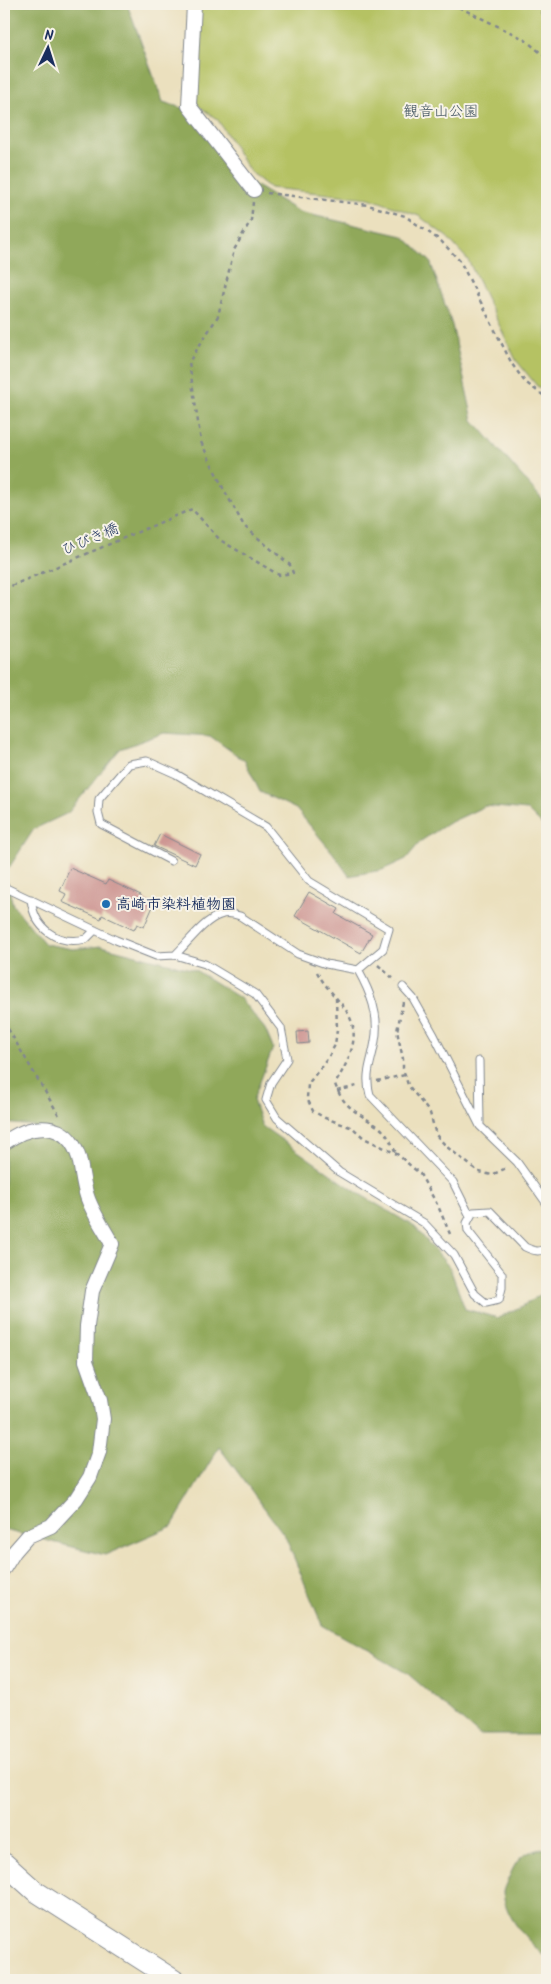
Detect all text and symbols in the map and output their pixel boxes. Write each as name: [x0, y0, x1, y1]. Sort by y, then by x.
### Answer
north arrow: [22, 22, 72, 72]
text: N: [44, 25, 54, 47]
park label: 観音山公園: [403, 100, 479, 124]
street label: ひびき橋: [58, 517, 123, 563]
place label: 高崎市染料植物園: [116, 893, 236, 917]
marker: 高崎市染料植物園: [100, 898, 112, 910]

